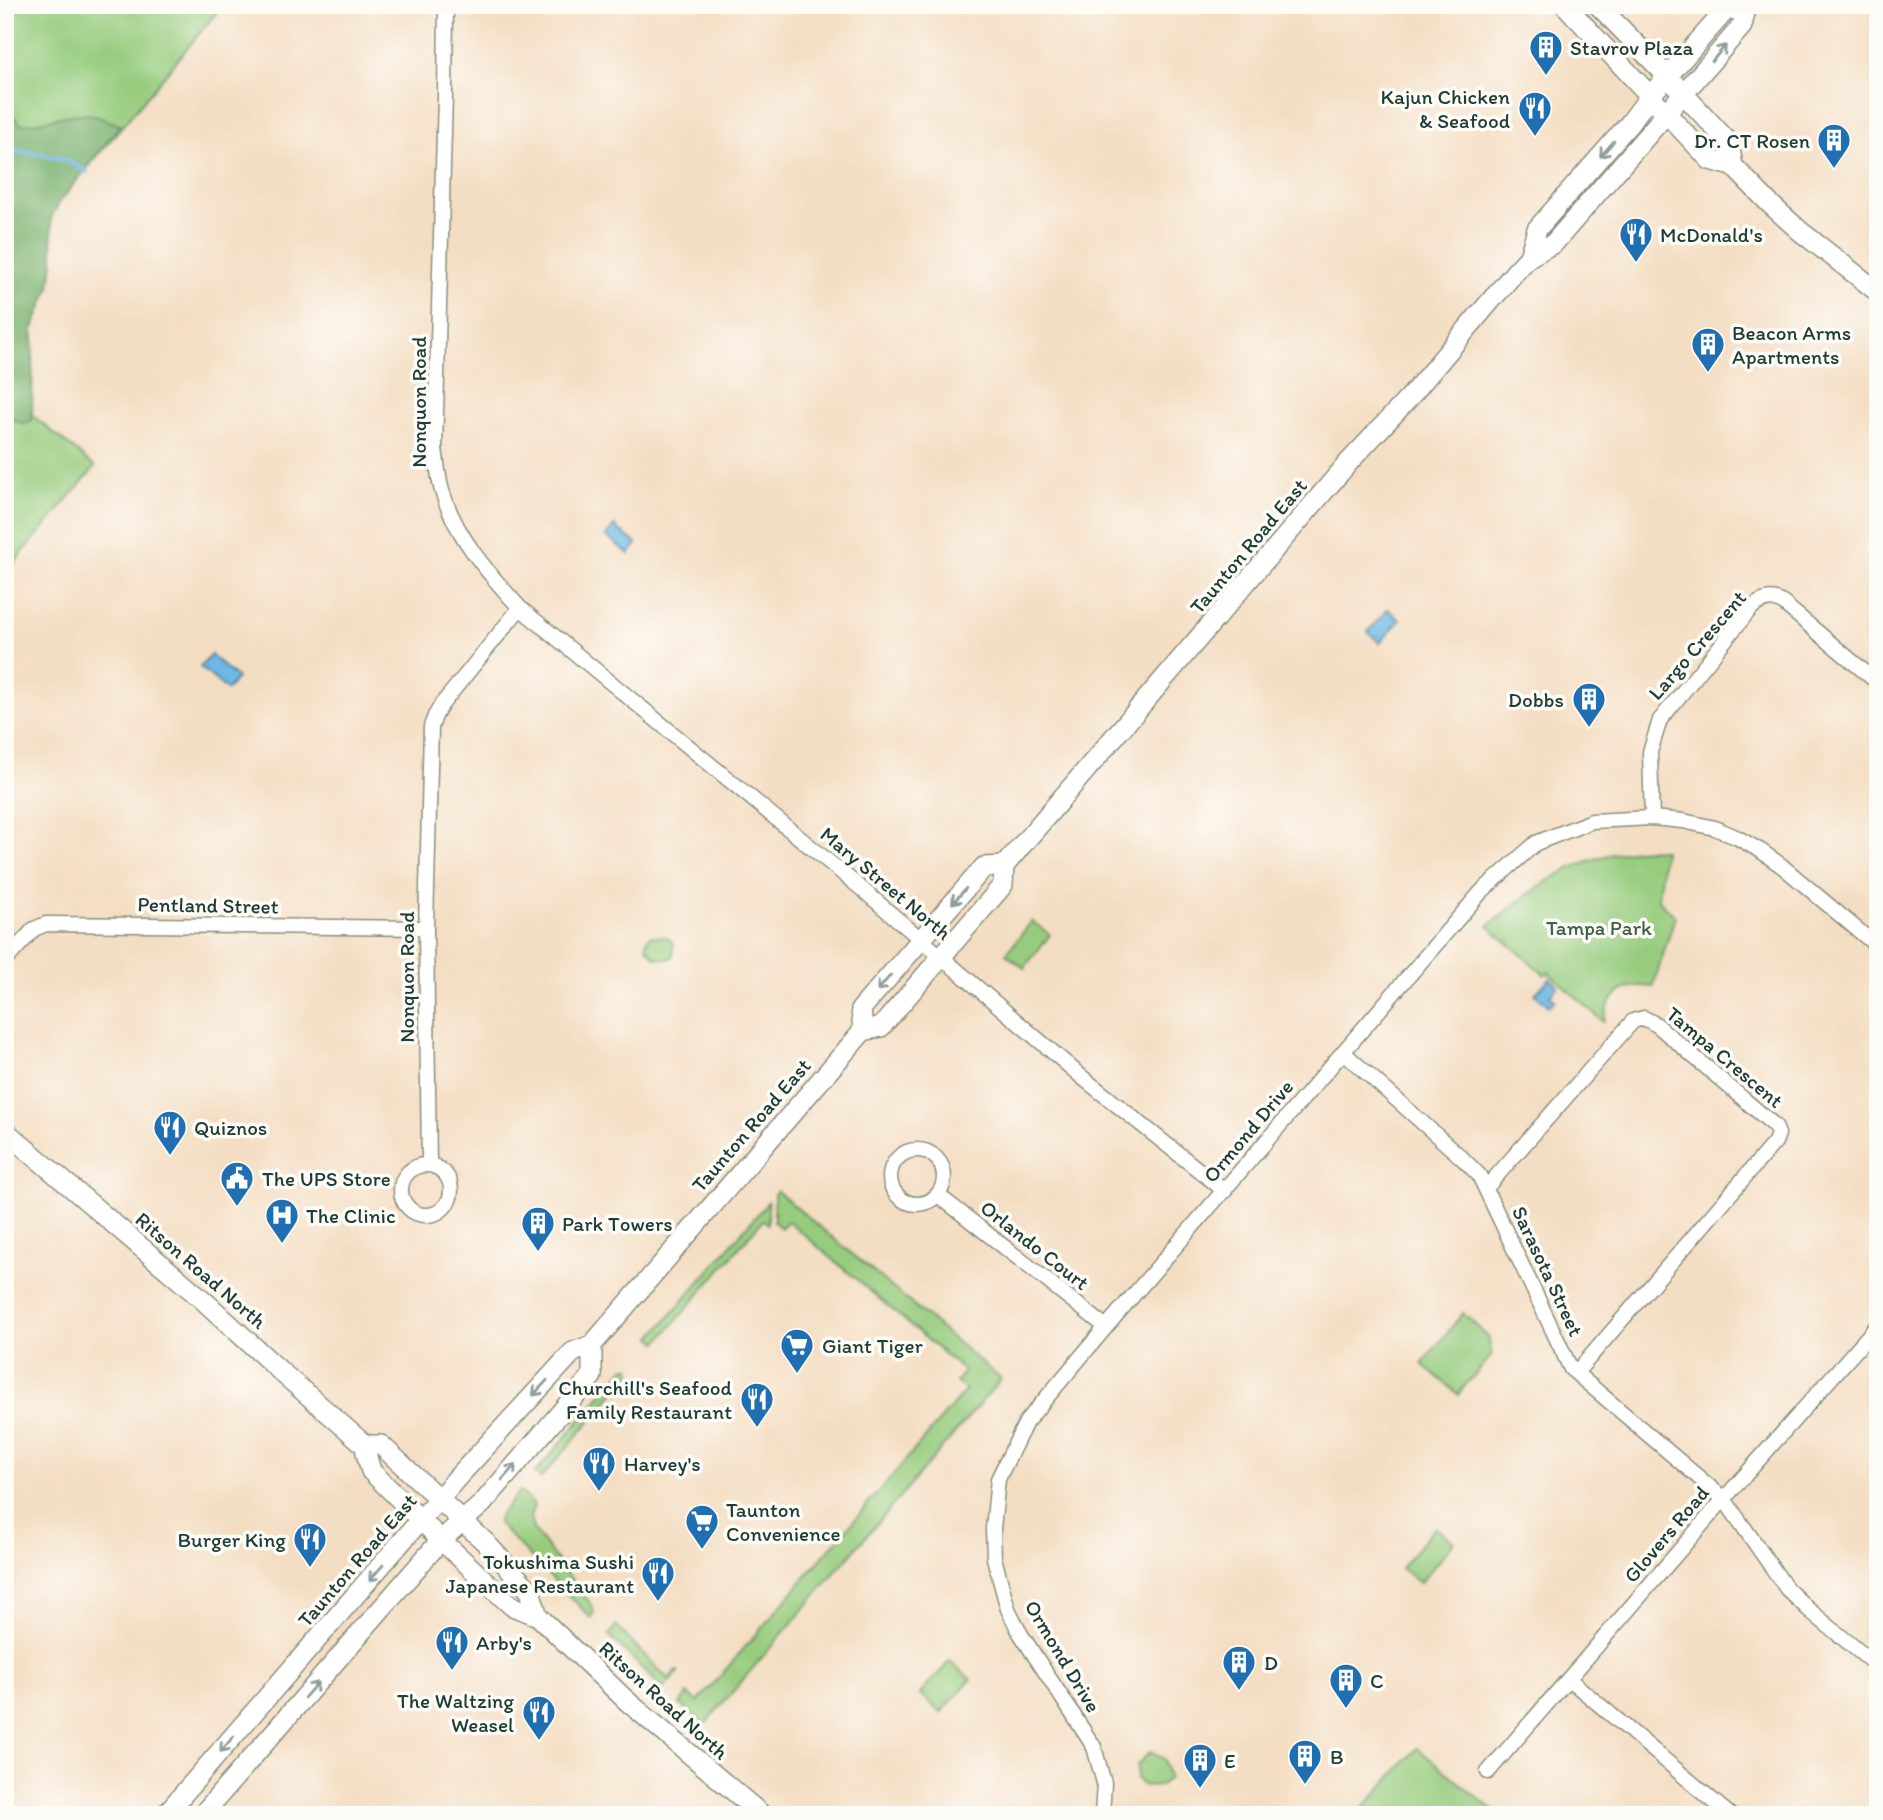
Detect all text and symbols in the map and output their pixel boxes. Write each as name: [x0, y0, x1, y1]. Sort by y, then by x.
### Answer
building icon: Stavrov Plaza: [1527, 28, 1565, 77]
place label: Stavrov Plaza: [1570, 35, 1693, 60]
one-way arrow: [1711, 44, 1727, 62]
place label: Kajun Chicken & Seafood: [1381, 84, 1510, 133]
restaurant icon: Kajun Chicken & Seafood: [1516, 89, 1554, 138]
building icon: Dr. CT Rosen: [1815, 121, 1853, 170]
place label: Dr. CT Rosen: [1694, 128, 1810, 153]
one-way arrow: [1599, 140, 1615, 158]
restaurant icon: McDonald's: [1617, 215, 1655, 264]
place label: McDonald's: [1660, 222, 1763, 247]
place label: Beacon Arms Apartments: [1732, 320, 1851, 369]
building icon: Beacon Arms Apartments: [1689, 325, 1727, 374]
street label: Nonquon Road: [406, 336, 431, 468]
street label: Taunton Road East: [1184, 473, 1312, 619]
street label: Largo Crescent: [1643, 585, 1751, 705]
building icon: Dobbs: [1570, 680, 1608, 729]
place label: Dobbs: [1508, 687, 1564, 712]
street label: Mary Street North: [816, 821, 957, 945]
one-way arrow: [951, 886, 967, 904]
street label: Pentland Street: [137, 891, 279, 919]
street label: Nonquon Road: [394, 911, 419, 1043]
park label: Tampa Park: [1546, 915, 1652, 940]
one-way arrow: [876, 973, 892, 991]
street label: Tampa Crescent: [1662, 1001, 1788, 1113]
street label: Taunton Road East: [686, 1053, 816, 1197]
street label: Ormond Drive: [1198, 1075, 1298, 1187]
restaurant icon: Quiznos: [151, 1108, 189, 1157]
place label: Quiznos: [194, 1115, 267, 1140]
public building icon: The UPS Store: [218, 1159, 256, 1208]
place label: The UPS Store: [262, 1166, 391, 1191]
street label: Orlando Court: [976, 1195, 1094, 1295]
hospital icon: The Clinic: [263, 1196, 301, 1245]
street label: Sarasota Street: [1507, 1202, 1589, 1340]
place label: The Clinic: [306, 1203, 396, 1228]
building icon: Park Towers: [519, 1204, 557, 1253]
street label: Ritson Road North: [130, 1206, 272, 1334]
place label: Park Towers: [562, 1211, 673, 1236]
supermarket icon: Giant Tiger: [778, 1326, 816, 1375]
place label: Giant Tiger: [822, 1333, 924, 1358]
place label: Churchill's Seafood Family Restaurant: [558, 1375, 733, 1424]
one-way arrow: [532, 1379, 549, 1396]
restaurant icon: Churchill's Seafood Family Restaurant: [738, 1380, 776, 1429]
restaurant icon: Harvey's: [580, 1444, 618, 1493]
place label: Harvey's: [624, 1451, 701, 1476]
one-way arrow: [502, 1463, 517, 1481]
street label: Glovers Road: [1618, 1480, 1714, 1588]
street label: Taunton Road East: [292, 1488, 422, 1632]
place label: Taunton Convenience: [726, 1497, 840, 1546]
supermarket icon: Taunton Convenience: [683, 1502, 721, 1551]
restaurant icon: Burger King: [291, 1520, 329, 1569]
place label: Burger King: [177, 1527, 286, 1552]
place label: Tokushima Sushi Japanese Restaurant: [446, 1549, 634, 1598]
restaurant icon: Tokushima Sushi Japanese Restaurant: [639, 1554, 677, 1603]
one-way arrow: [368, 1563, 384, 1581]
street label: Ormond Drive: [1020, 1595, 1106, 1717]
restaurant icon: Arby's: [433, 1623, 471, 1672]
place label: Arby's: [476, 1630, 532, 1655]
street label: Ritson Road North: [594, 1635, 734, 1765]
building icon: D: [1220, 1643, 1258, 1692]
place label: D: [1264, 1650, 1278, 1675]
building icon: C: [1327, 1661, 1365, 1710]
place label: C: [1370, 1668, 1384, 1693]
one-way arrow: [303, 1681, 319, 1699]
place label: The Waltzing Weasel: [397, 1688, 514, 1737]
restaurant icon: The Waltzing Weasel: [520, 1693, 558, 1742]
one-way arrow: [219, 1735, 235, 1753]
building icon: B: [1286, 1737, 1324, 1786]
building icon: E: [1181, 1741, 1219, 1790]
place label: B: [1330, 1744, 1344, 1769]
place label: E: [1224, 1748, 1236, 1773]

